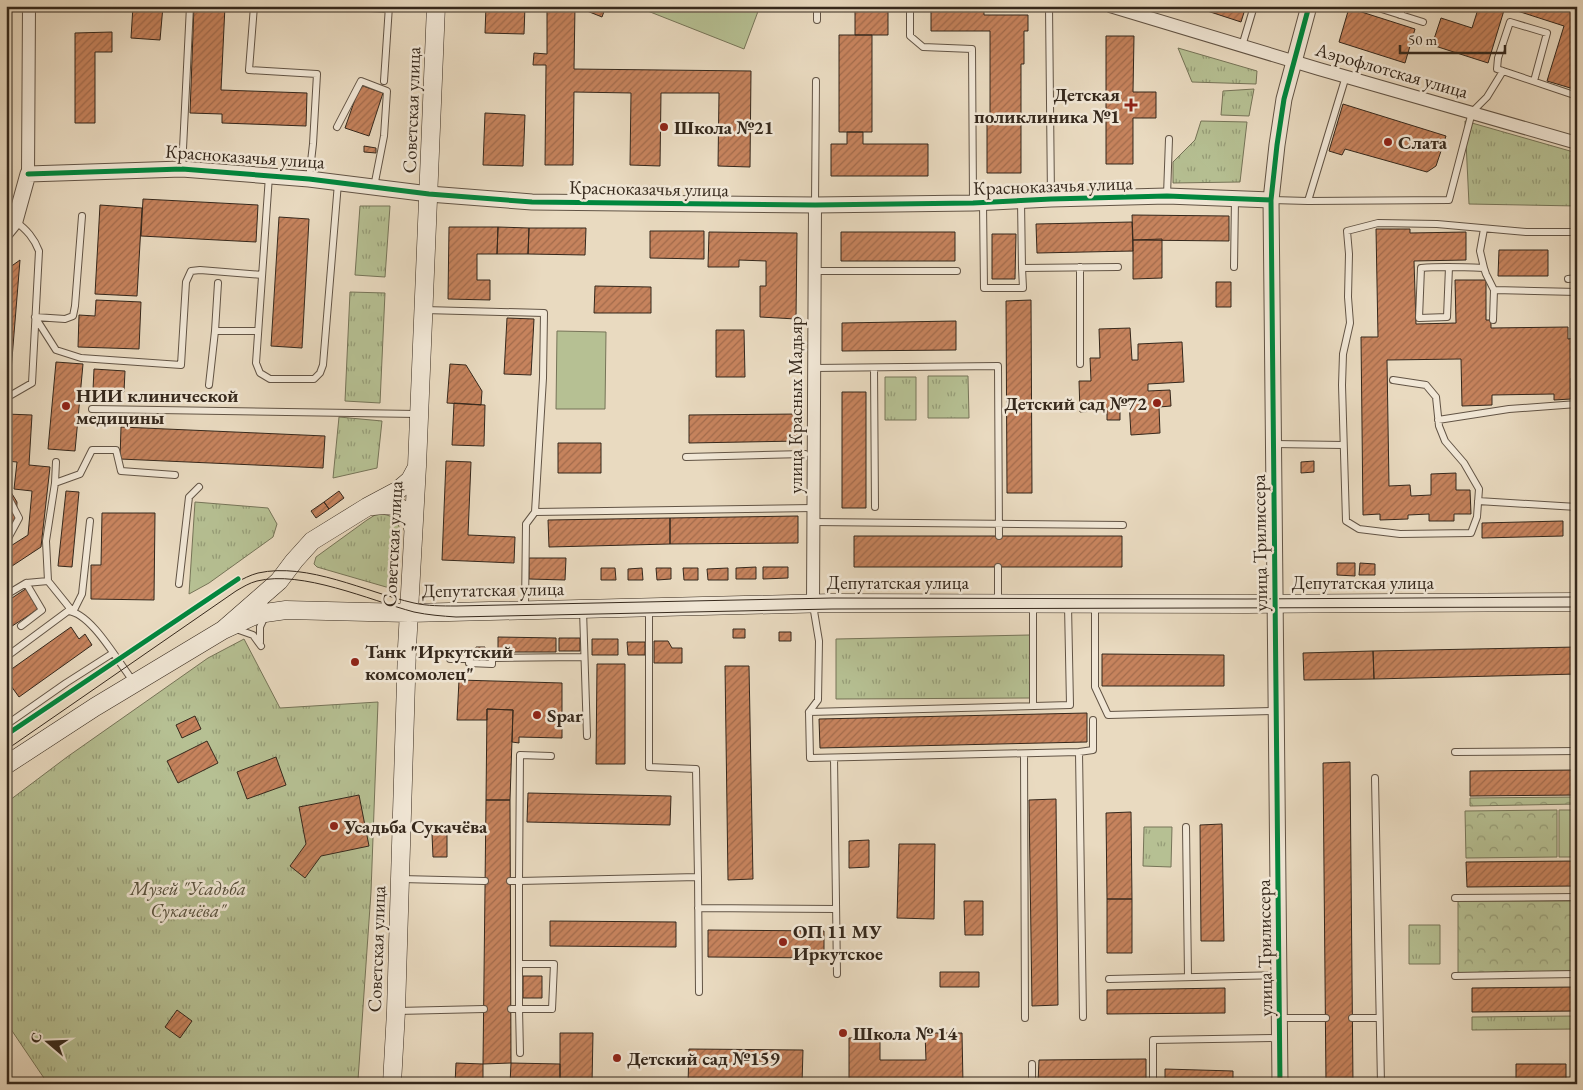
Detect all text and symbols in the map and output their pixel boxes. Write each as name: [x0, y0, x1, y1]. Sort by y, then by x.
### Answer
scale bar: [1400, 22, 1506, 54]
text: 50 m: [1408, 30, 1437, 49]
street label: Аэрофлотская улица: [1312, 36, 1471, 104]
street label: Советская улица: [397, 46, 426, 174]
place label: Детская поликлиника №1: [974, 82, 1120, 129]
marker: Детская поликлиника №1: [1124, 98, 1138, 112]
place label: Школа №21: [674, 115, 774, 140]
marker: Школа №21: [658, 121, 670, 133]
place label: Слата: [1398, 130, 1448, 155]
marker: Слата: [1382, 136, 1394, 148]
street label: Красноказачья улица: [164, 138, 326, 175]
street label: Красноказачья улица: [973, 170, 1134, 201]
street label: Красноказачья улица: [569, 175, 730, 202]
street label: улица Красных Мадьяр: [783, 316, 808, 494]
place label: НИИ клинической медицины: [76, 383, 239, 430]
place label: Детский сад №72: [1004, 391, 1147, 416]
marker: Детский сад №72: [1151, 397, 1163, 409]
marker: НИИ клинической медицины: [60, 400, 72, 412]
street label: улица Трилиссера: [1246, 474, 1273, 612]
street label: Советская улица: [377, 480, 408, 608]
street label: Депутатская улица: [827, 570, 970, 595]
street label: Депутатская улица: [1292, 570, 1435, 595]
street label: Депутатская улица: [422, 576, 565, 603]
place label: Танк "Иркутский комсомолец": [365, 639, 513, 686]
marker: Танк "Иркутский комсомолец": [349, 656, 361, 668]
place label: Spar: [547, 703, 583, 728]
marker: Spar: [531, 709, 543, 721]
place label: Усадьба Сукачёва: [343, 814, 488, 839]
marker: Усадьба Сукачёва: [328, 820, 340, 832]
park label: Музей "Усадьба Сукачёва": [129, 876, 246, 923]
street label: улица Трилиссера: [1251, 879, 1278, 1017]
street label: Советская улица: [362, 885, 391, 1013]
place label: ОП 11 МУ Иркутское: [793, 919, 883, 966]
marker: ОП 11 МУ Иркутское: [777, 936, 789, 948]
north arrow: [22, 1018, 72, 1068]
place label: Школа № 14: [853, 1021, 958, 1046]
marker: Школа № 14: [837, 1027, 849, 1039]
text: С: [26, 1030, 46, 1045]
place label: Детский сад №159: [627, 1046, 780, 1071]
marker: Детский сад №159: [611, 1052, 623, 1064]

